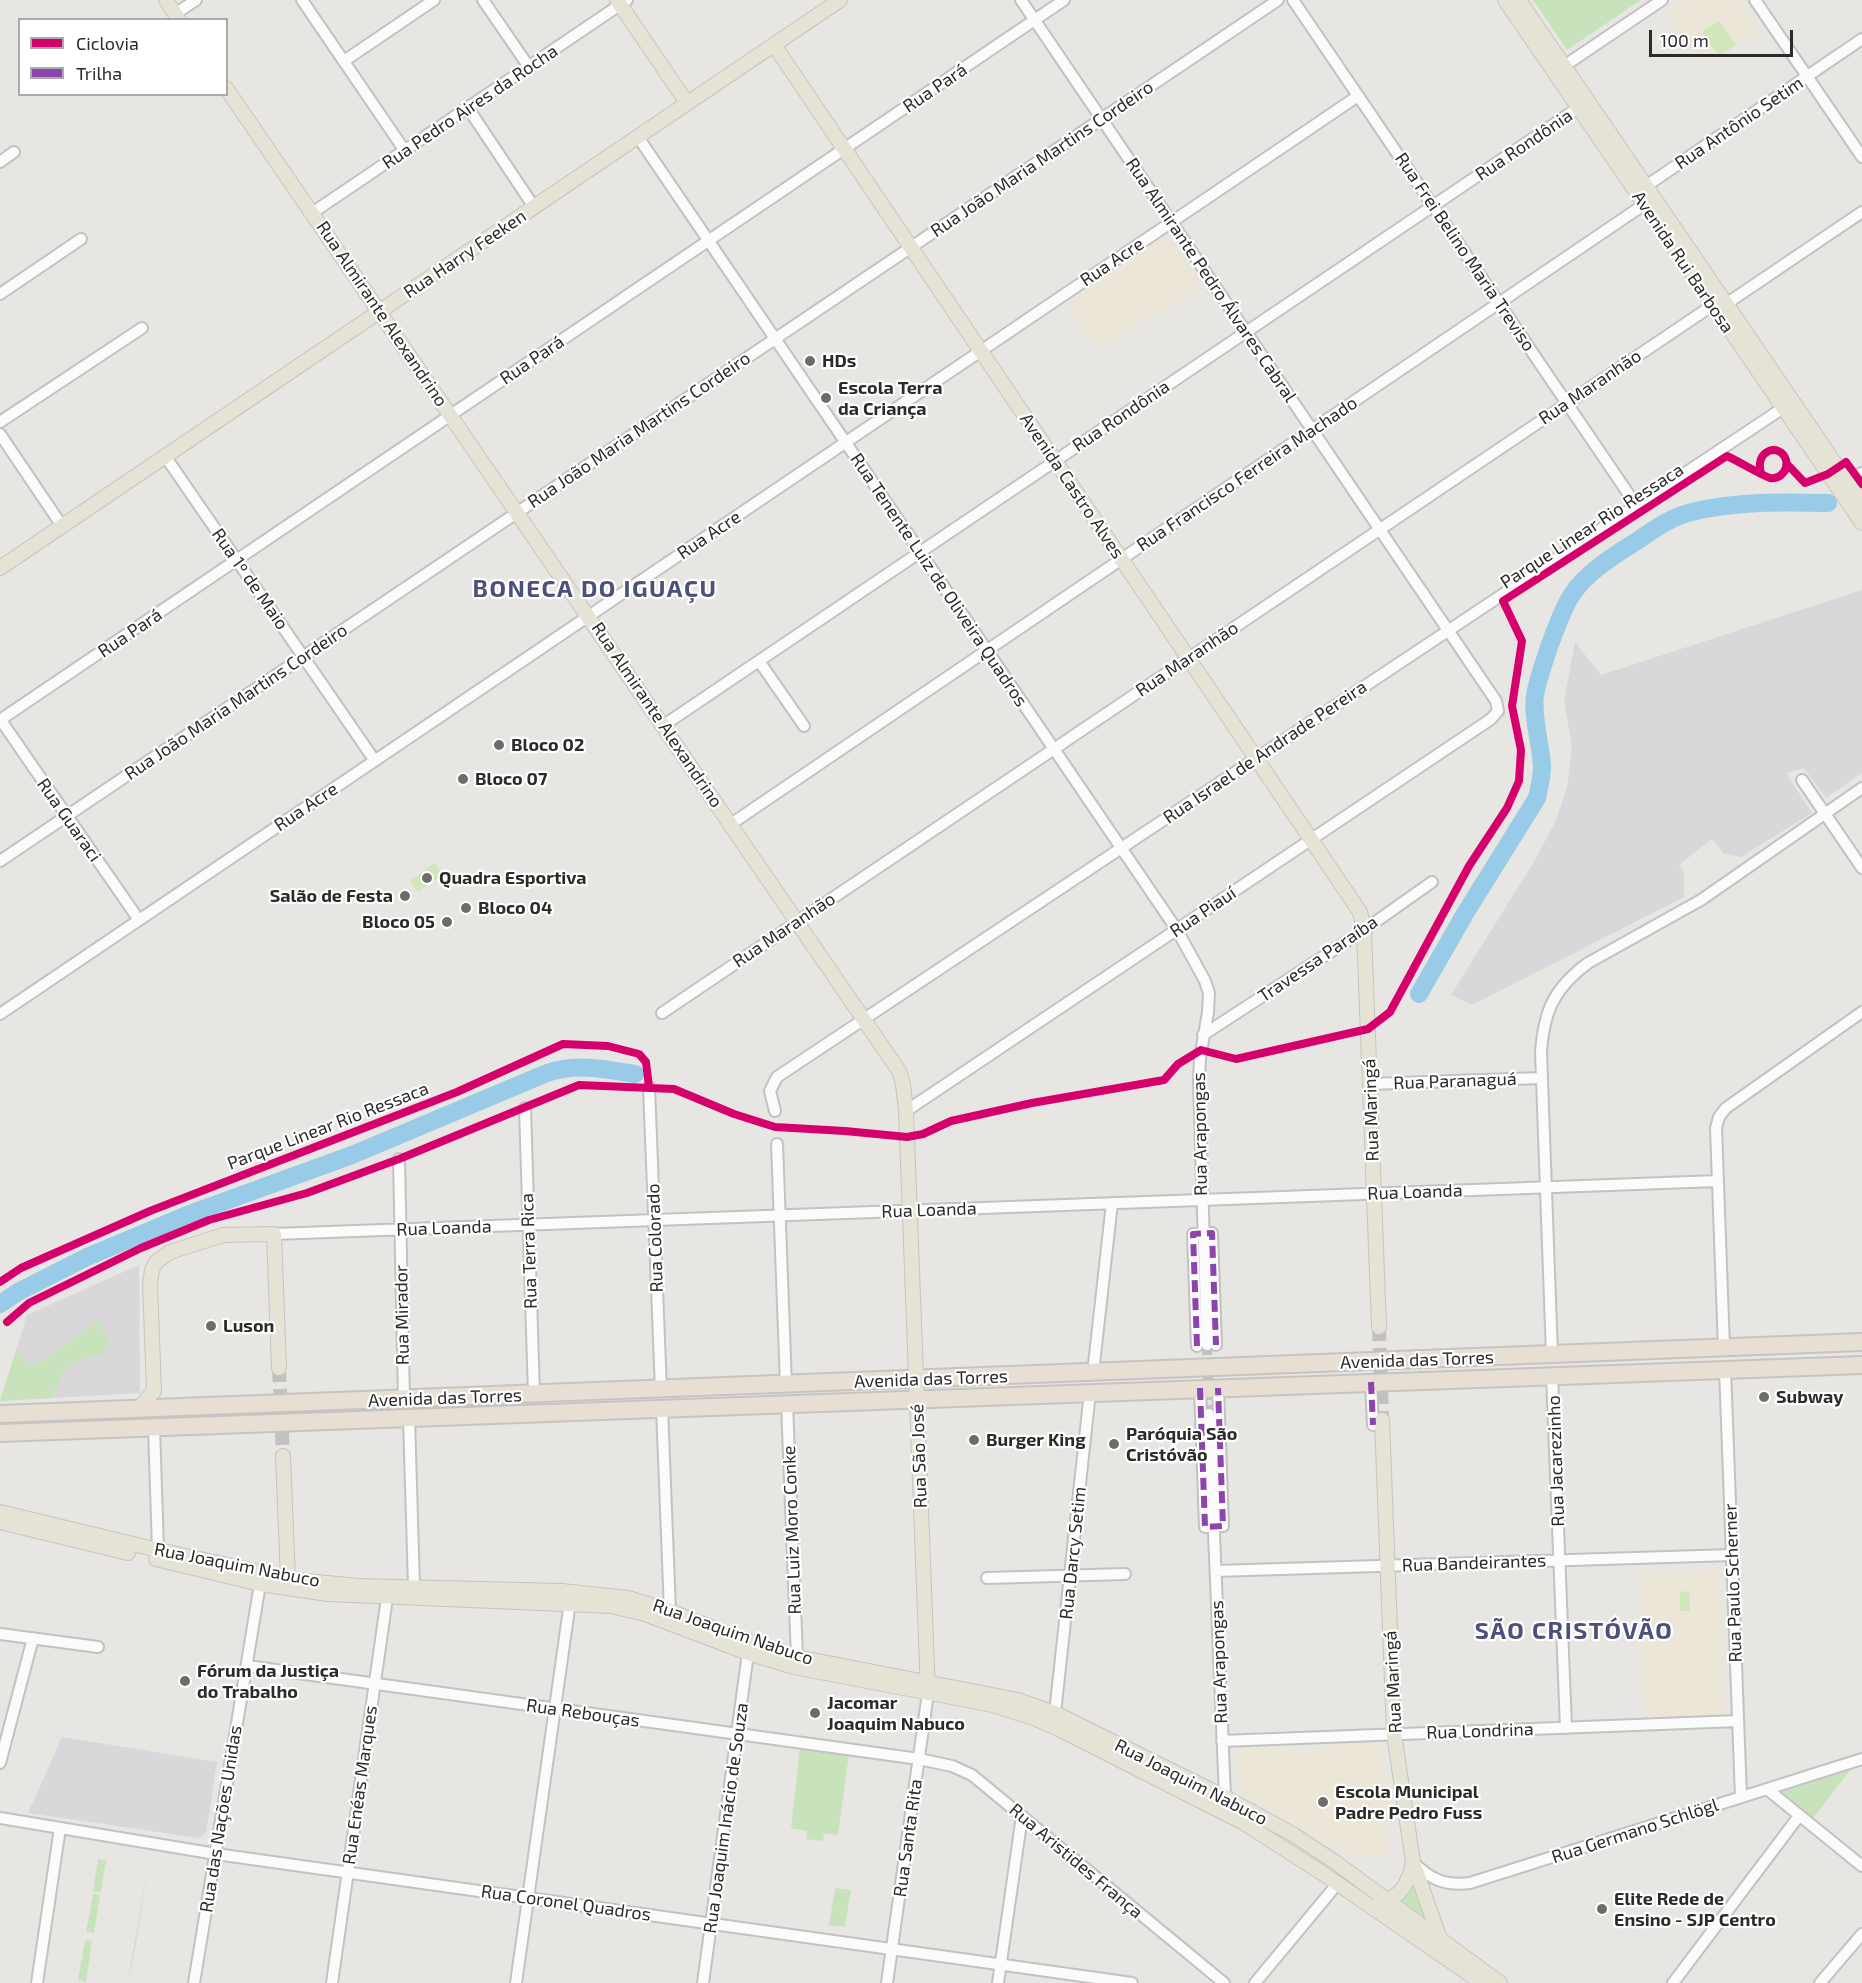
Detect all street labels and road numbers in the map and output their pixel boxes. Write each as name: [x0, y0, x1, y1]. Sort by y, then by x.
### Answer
street label: Rua Pedro Aires da Rocha: [378, 40, 562, 174]
street label: Rua Pará: [899, 59, 971, 117]
street label: Rua Antônio Setim: [1671, 72, 1807, 174]
street label: Rua João Maria Martins Cordeiro: [927, 76, 1157, 242]
street label: Rua Rondônia: [1471, 105, 1577, 185]
street label: Rua Frei Belino Maria Treviso: [1390, 148, 1540, 356]
street label: Rua Almirante Pedro Álvares Cabral: [1121, 154, 1301, 406]
street label: Avenida Rui Barbosa: [1627, 187, 1739, 337]
street label: Rua Harry Feeken: [400, 205, 530, 303]
street label: Rua Almirante Alexandrino: [312, 217, 452, 411]
street label: Rua Acre: [1076, 233, 1148, 291]
street label: Rua Pará: [496, 331, 568, 389]
street label: Rua Maranhão: [1535, 345, 1645, 429]
street label: Rua João Maria Martins Cordeiro: [524, 347, 754, 513]
street label: Rua Rondônia: [1068, 376, 1174, 456]
street label: Rua Francisco Ferreira Machado: [1133, 392, 1361, 556]
street label: Avenida Castro Alves: [1015, 409, 1129, 563]
street label: Rua Tenente Luiz de Oliveira Quadros: [846, 449, 1032, 711]
street label: Parque Linear Rio Ressaca: [1496, 459, 1688, 593]
street label: Rua Acre: [673, 506, 745, 564]
street label: Rua 1º de Maio: [207, 524, 293, 634]
street label: Rua Pará: [94, 604, 166, 662]
street label: Rua Maranhão: [1132, 617, 1242, 701]
street label: Rua Almirante Alexandrino: [587, 618, 727, 812]
street label: Rua João Maria Martins Cordeiro: [121, 619, 351, 785]
street label: Rua Israel de Andrade Pereira: [1159, 676, 1371, 828]
street label: Rua Guaraci: [32, 774, 106, 866]
street label: Rua Acre: [270, 778, 342, 836]
street label: Rua Piauí: [1166, 882, 1240, 942]
street label: Rua Maranhão: [729, 888, 839, 972]
street label: Travessa Paraíba: [1254, 911, 1382, 1007]
street label: Rua Maringá: [1358, 1058, 1384, 1162]
street label: Rua Paranaguá: [1393, 1068, 1517, 1094]
street label: Rua Arapongas: [1188, 1072, 1212, 1196]
street label: Parque Linear Rio Ressaca: [224, 1078, 432, 1174]
street label: Rua Loanda: [1367, 1180, 1463, 1204]
street label: Rua Colorado: [642, 1183, 668, 1293]
street label: Rua Terra Rica: [516, 1193, 542, 1309]
street label: Rua Loanda: [881, 1198, 977, 1222]
street label: Rua Loanda: [396, 1216, 492, 1240]
street label: Rua Mirador: [390, 1265, 414, 1365]
street label: Avenida das Torres: [1340, 1347, 1494, 1373]
street label: Avenida das Torres: [854, 1366, 1008, 1392]
street label: Avenida das Torres: [368, 1385, 522, 1411]
street label: Rua Jacarezinho: [1543, 1395, 1569, 1527]
street label: Rua São José: [906, 1403, 932, 1509]
street label: Rua Luiz Moro Conke: [778, 1445, 806, 1615]
street label: Rua Darcy Setim: [1055, 1486, 1091, 1620]
street label: Rua Paulo Scherner: [1719, 1503, 1747, 1663]
street label: Rua Joaquim Nabuco: [152, 1538, 322, 1592]
street label: Rua Bandeirantes: [1401, 1550, 1547, 1576]
street label: Rua Joaquim Nabuco: [650, 1594, 816, 1670]
street label: Rua Arapongas: [1206, 1600, 1232, 1724]
street label: Rua Maringá: [1380, 1630, 1406, 1734]
street label: Rua Rebouças: [525, 1694, 641, 1732]
street label: Rua Joaquim Inácio de Souza: [699, 1701, 753, 1935]
street label: Rua Enéas Marques: [338, 1704, 382, 1866]
street label: Rua Londrina: [1426, 1718, 1534, 1744]
street label: Rua das Nações Unidas: [196, 1724, 246, 1914]
street label: Rua Joaquim Nabuco: [1111, 1734, 1271, 1830]
street label: Rua Santa Rita: [889, 1778, 927, 1898]
street label: Rua Germano Schlögl: [1549, 1794, 1721, 1868]
street label: Rua Aristides França: [1005, 1799, 1147, 1923]
street label: Rua Coronel Quadros: [480, 1880, 652, 1926]

